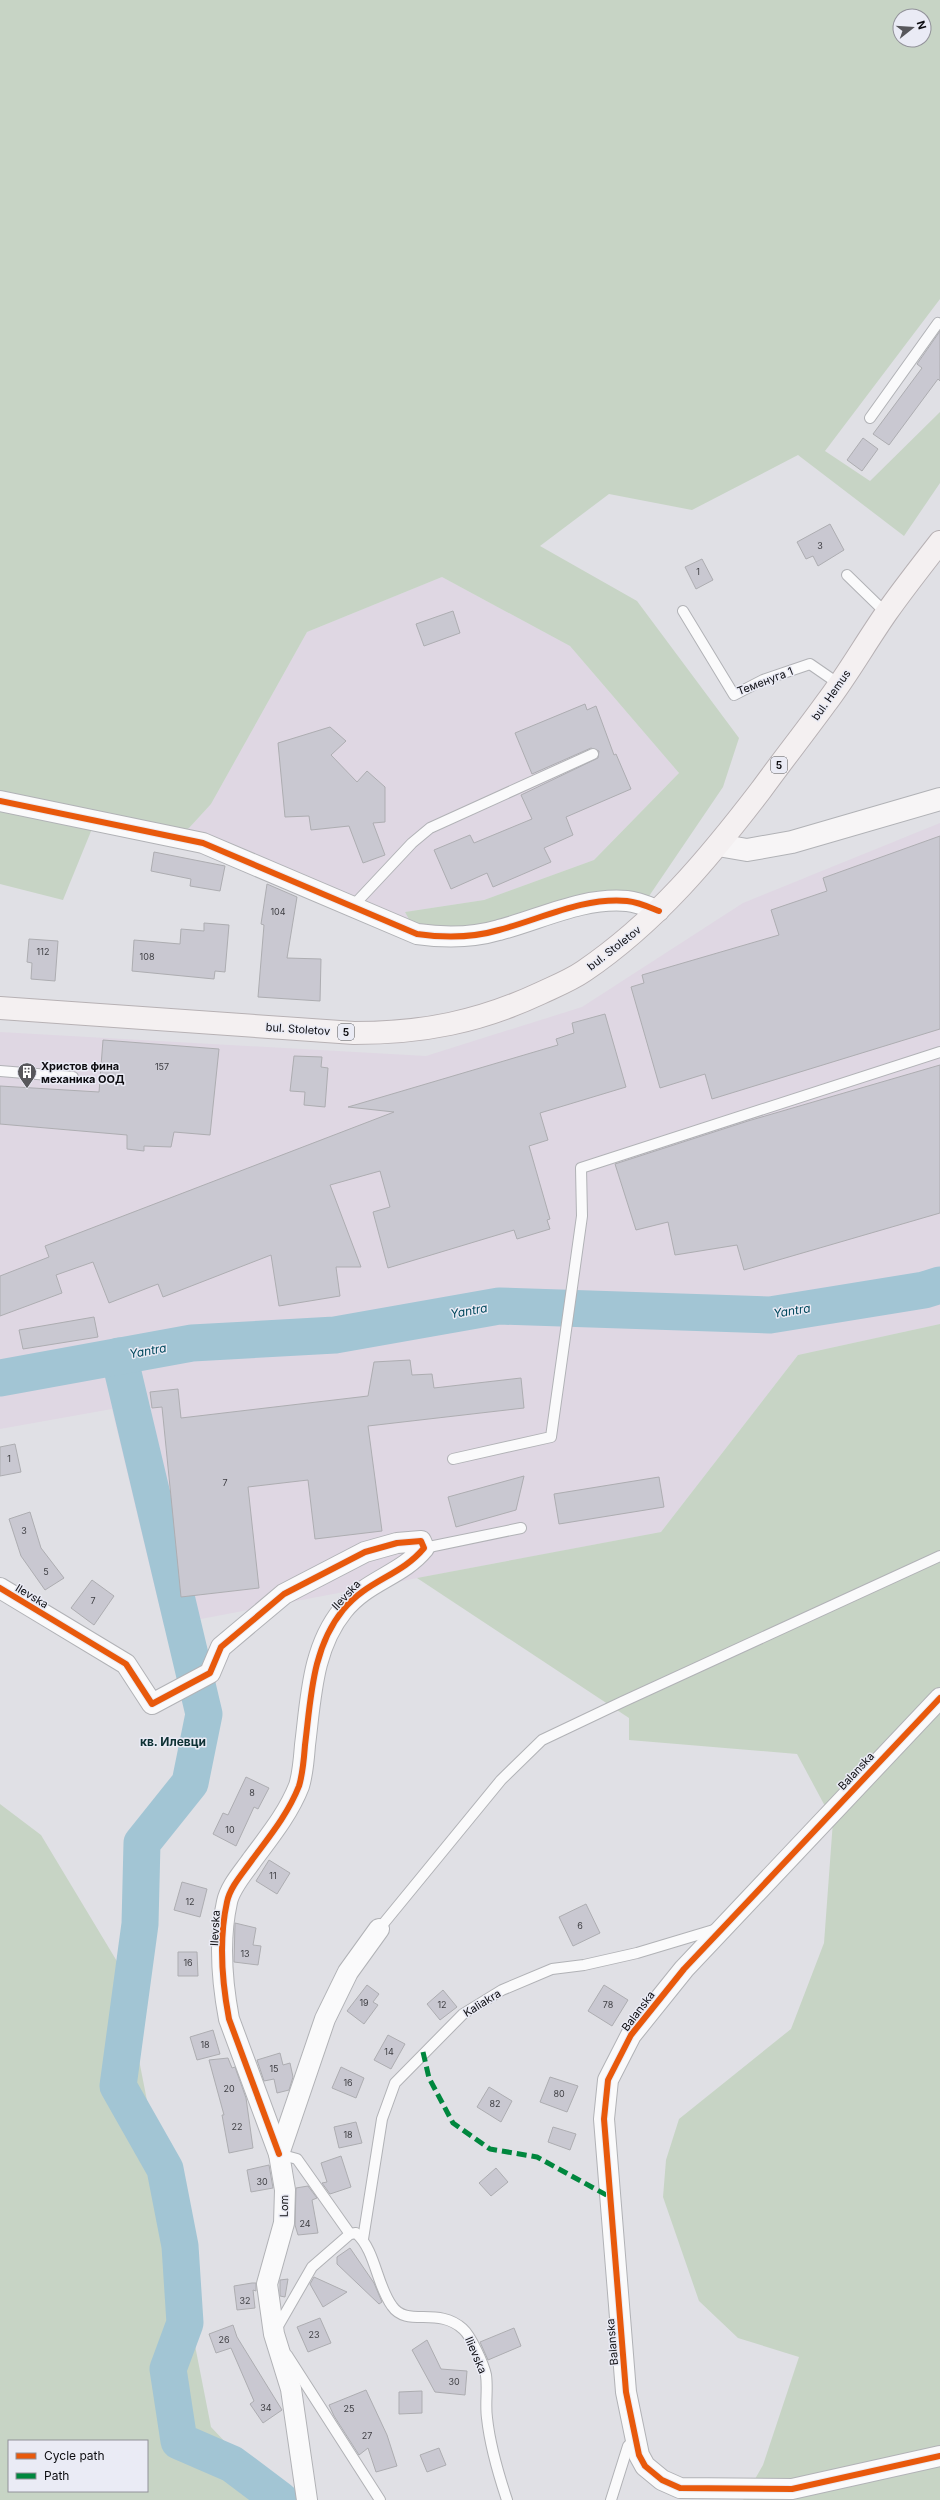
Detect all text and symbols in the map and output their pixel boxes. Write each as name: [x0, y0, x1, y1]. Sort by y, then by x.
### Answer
north arrow: [892, 8, 932, 48]
text: N: [914, 19, 929, 31]
house number: 3: [817, 540, 823, 551]
house number: 1: [696, 566, 700, 577]
street label: Теменуга 1: [735, 664, 795, 698]
street label: bul. Hemus: [808, 667, 854, 723]
road number: 5: [771, 757, 787, 773]
house number: 104: [270, 906, 286, 917]
street label: bul. Stoletov: [584, 923, 644, 973]
house number: 112: [37, 946, 49, 957]
house number: 108: [140, 951, 155, 962]
street label: bul. Stoletov: [265, 1020, 331, 1038]
road number: 5: [338, 1024, 354, 1040]
place label: Христов фина механика ООД: [41, 1059, 125, 1086]
building icon: Христов фина механика ООД: [16, 1061, 38, 1089]
house number: 157: [155, 1061, 169, 1072]
water label: Yantra: [449, 1300, 489, 1321]
water label: Yantra: [772, 1300, 812, 1321]
water label: Yantra: [128, 1340, 168, 1361]
house number: 1: [7, 1453, 11, 1464]
house number: 7: [222, 1477, 228, 1488]
house number: 3: [21, 1525, 27, 1536]
house number: 5: [43, 1566, 49, 1577]
street label: Ilevska: [329, 1577, 363, 1613]
street label: Ilevska: [13, 1581, 51, 1611]
house number: 7: [90, 1595, 96, 1606]
district label: кв. Илевци: [140, 1734, 206, 1749]
street label: Balanska: [835, 1749, 877, 1793]
house number: 8: [249, 1787, 255, 1798]
house number: 10: [225, 1824, 235, 1835]
house number: 11: [269, 1870, 277, 1881]
house number: 12: [185, 1896, 195, 1907]
street label: Ilevska: [207, 1910, 223, 1946]
house number: 6: [577, 1920, 583, 1931]
house number: 13: [240, 1948, 250, 1959]
house number: 16: [183, 1957, 193, 1968]
street label: Kaliakra: [461, 1986, 503, 2020]
street label: Balanska: [618, 1988, 658, 2034]
house number: 19: [359, 1997, 369, 2008]
house number: 12: [437, 1999, 447, 2010]
house number: 78: [603, 1999, 614, 2010]
house number: 18: [200, 2039, 210, 2050]
house number: 14: [384, 2046, 394, 2057]
house number: 15: [269, 2063, 279, 2074]
house number: 16: [343, 2077, 353, 2088]
house number: 20: [223, 2083, 235, 2094]
house number: 80: [553, 2088, 565, 2099]
house number: 82: [489, 2098, 501, 2109]
house number: 22: [232, 2121, 242, 2132]
house number: 18: [343, 2129, 353, 2140]
house number: 30: [256, 2176, 268, 2187]
street label: Lom: [277, 2195, 291, 2217]
house number: 24: [299, 2218, 311, 2229]
house number: 32: [239, 2295, 251, 2306]
street label: Balanska: [603, 2318, 621, 2366]
house number: 23: [308, 2329, 320, 2340]
house number: 26: [218, 2334, 230, 2345]
street label: Ilievska: [462, 2334, 490, 2376]
house number: 30: [448, 2376, 460, 2387]
house number: 34: [260, 2402, 272, 2413]
house number: 25: [344, 2403, 354, 2414]
house number: 27: [362, 2430, 372, 2441]
legend: [8, 2440, 148, 2492]
text: Cycle path: [44, 2448, 105, 2463]
text: Path: [44, 2468, 69, 2483]

